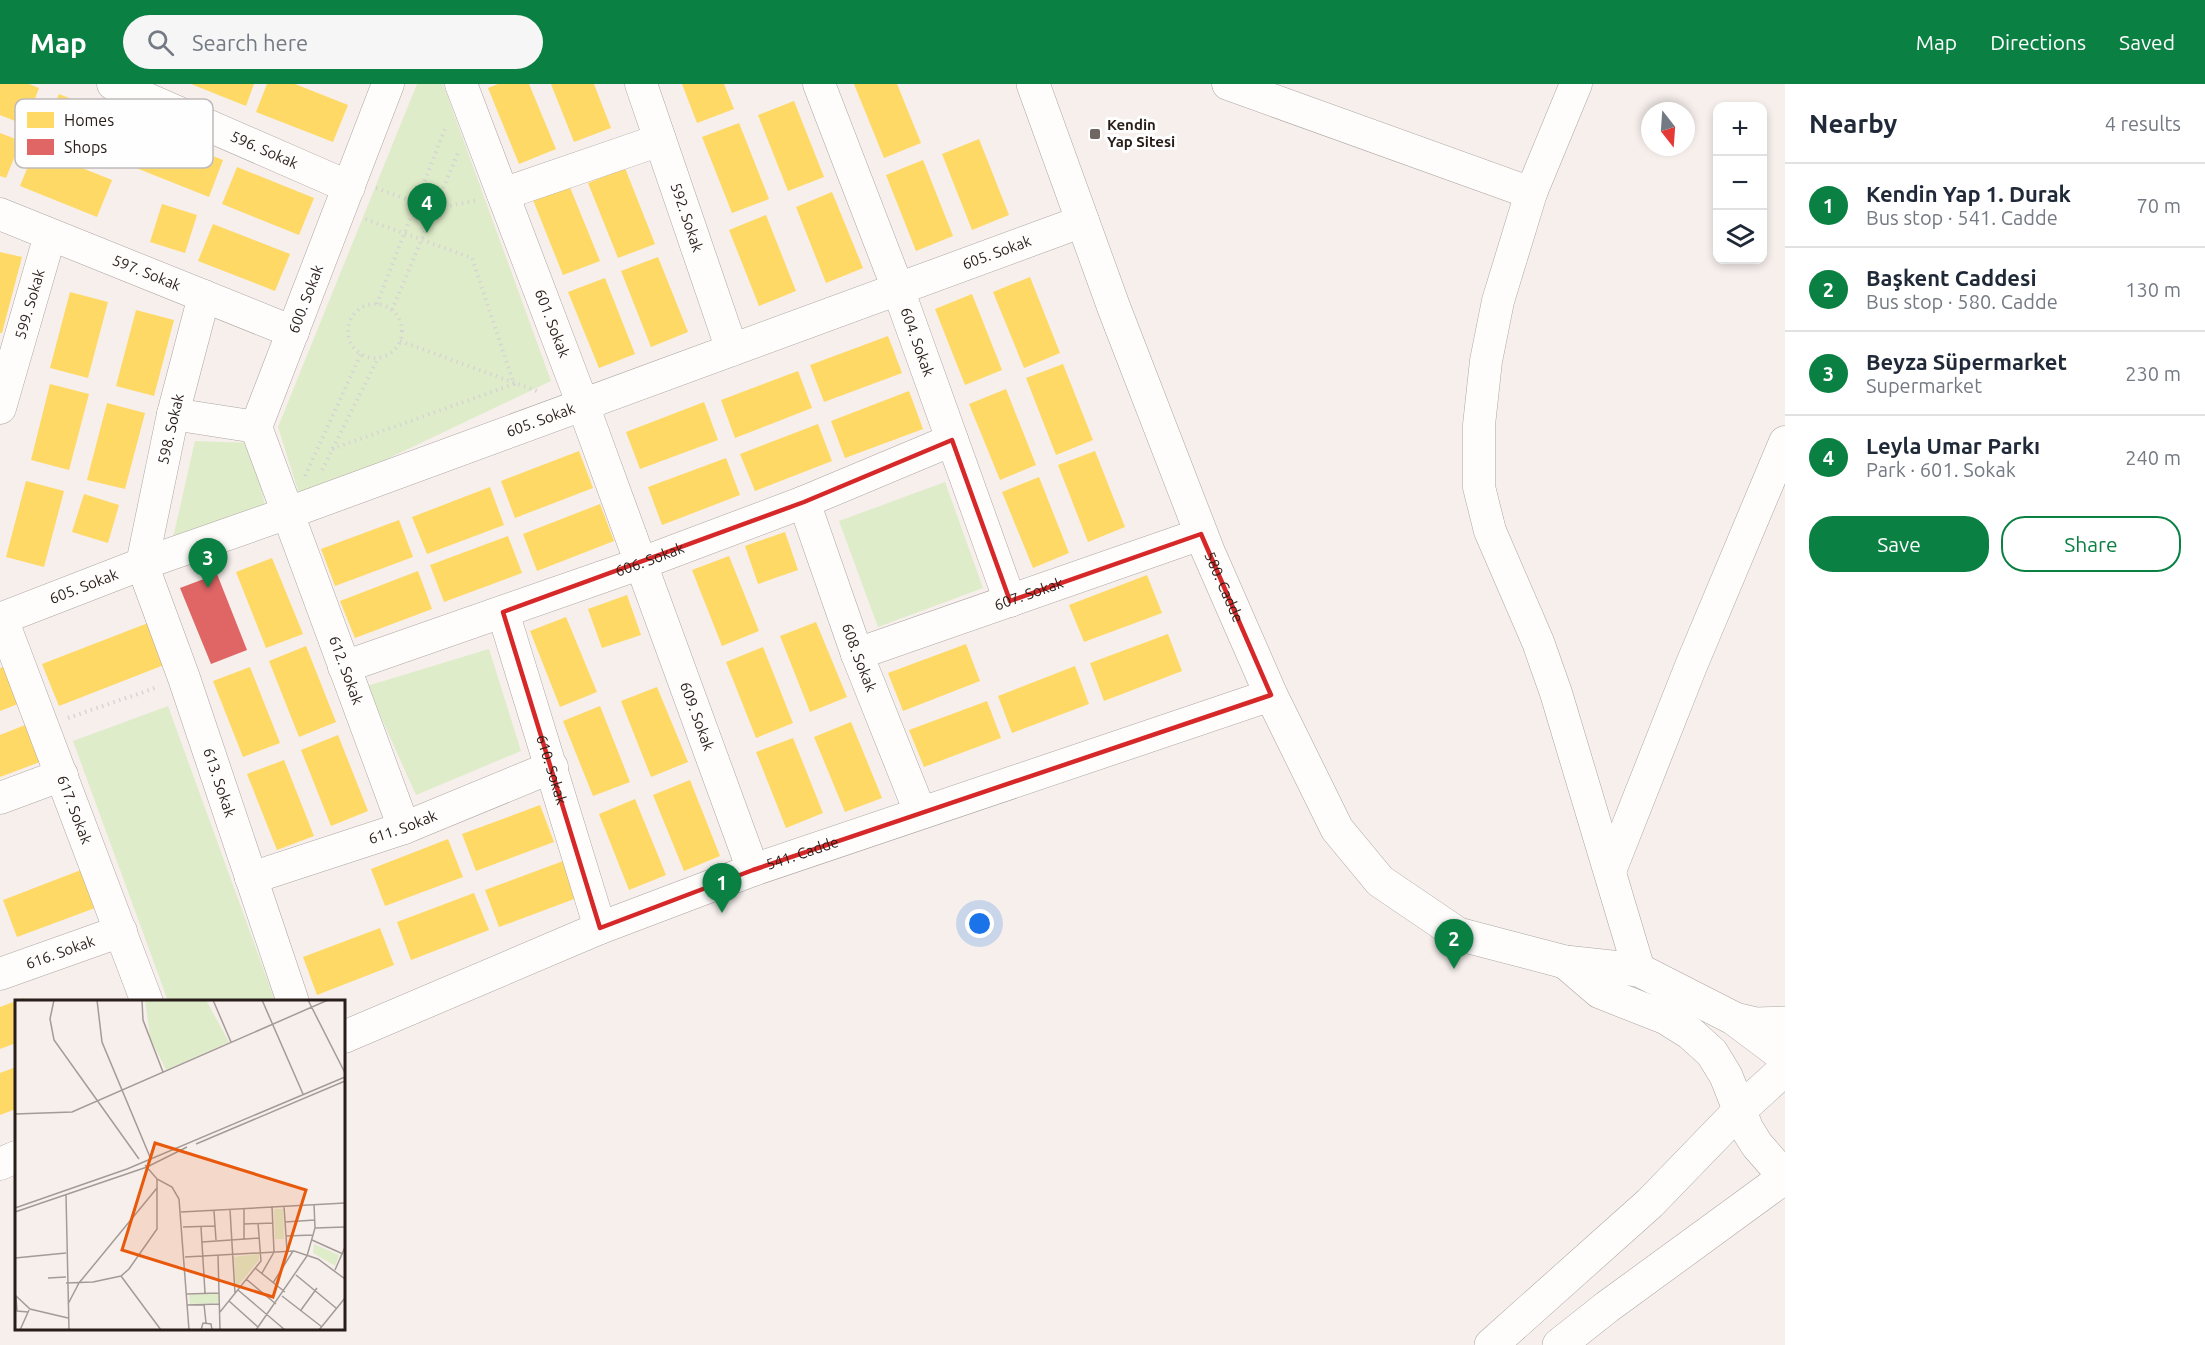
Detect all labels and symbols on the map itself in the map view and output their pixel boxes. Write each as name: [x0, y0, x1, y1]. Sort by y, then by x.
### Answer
legend: [15, 99, 213, 168]
north arrow: [1641, 102, 1695, 156]
text: Homes: [64, 111, 114, 129]
place label: Kendin Yap Sitesi: [1107, 116, 1175, 150]
street label: 596. Sokak: [228, 127, 301, 172]
marker: Kendin Yap Sitesi: [1088, 127, 1102, 141]
text: Shops: [64, 138, 107, 156]
street label: 592. Sokak: [667, 180, 707, 254]
pin: 4: [408, 184, 446, 233]
street label: 605. Sokak: [960, 232, 1034, 273]
street label: 597. Sokak: [110, 251, 184, 294]
street label: 600. Sokak: [285, 262, 327, 335]
street label: 599. Sokak: [11, 267, 48, 341]
street label: 601. Sokak: [532, 286, 573, 360]
street label: 604. Sokak: [897, 305, 938, 379]
street label: 598. Sokak: [154, 391, 187, 466]
street label: 605. Sokak: [504, 399, 578, 440]
pin: 3: [188, 538, 228, 588]
street label: 606. Sokak: [613, 539, 687, 580]
street label: 580. Cadde: [1201, 549, 1247, 625]
street label: 605. Sokak: [47, 565, 121, 607]
street label: 607. Sokak: [992, 574, 1066, 613]
street label: 608. Sokak: [839, 621, 880, 695]
street label: 612. Sokak: [326, 634, 367, 707]
street label: 609. Sokak: [677, 680, 718, 753]
street label: 610. Sokak: [533, 733, 571, 807]
street label: 613. Sokak: [200, 746, 239, 820]
street label: 617. Sokak: [54, 773, 96, 847]
street label: 611. Sokak: [366, 806, 440, 847]
street label: 541. Cadde: [764, 833, 841, 873]
pin: 1: [702, 864, 742, 913]
your location: [965, 909, 994, 938]
pin: 2: [1434, 920, 1474, 969]
street label: 616. Sokak: [23, 932, 97, 972]
inset map: [15, 1000, 345, 1330]

